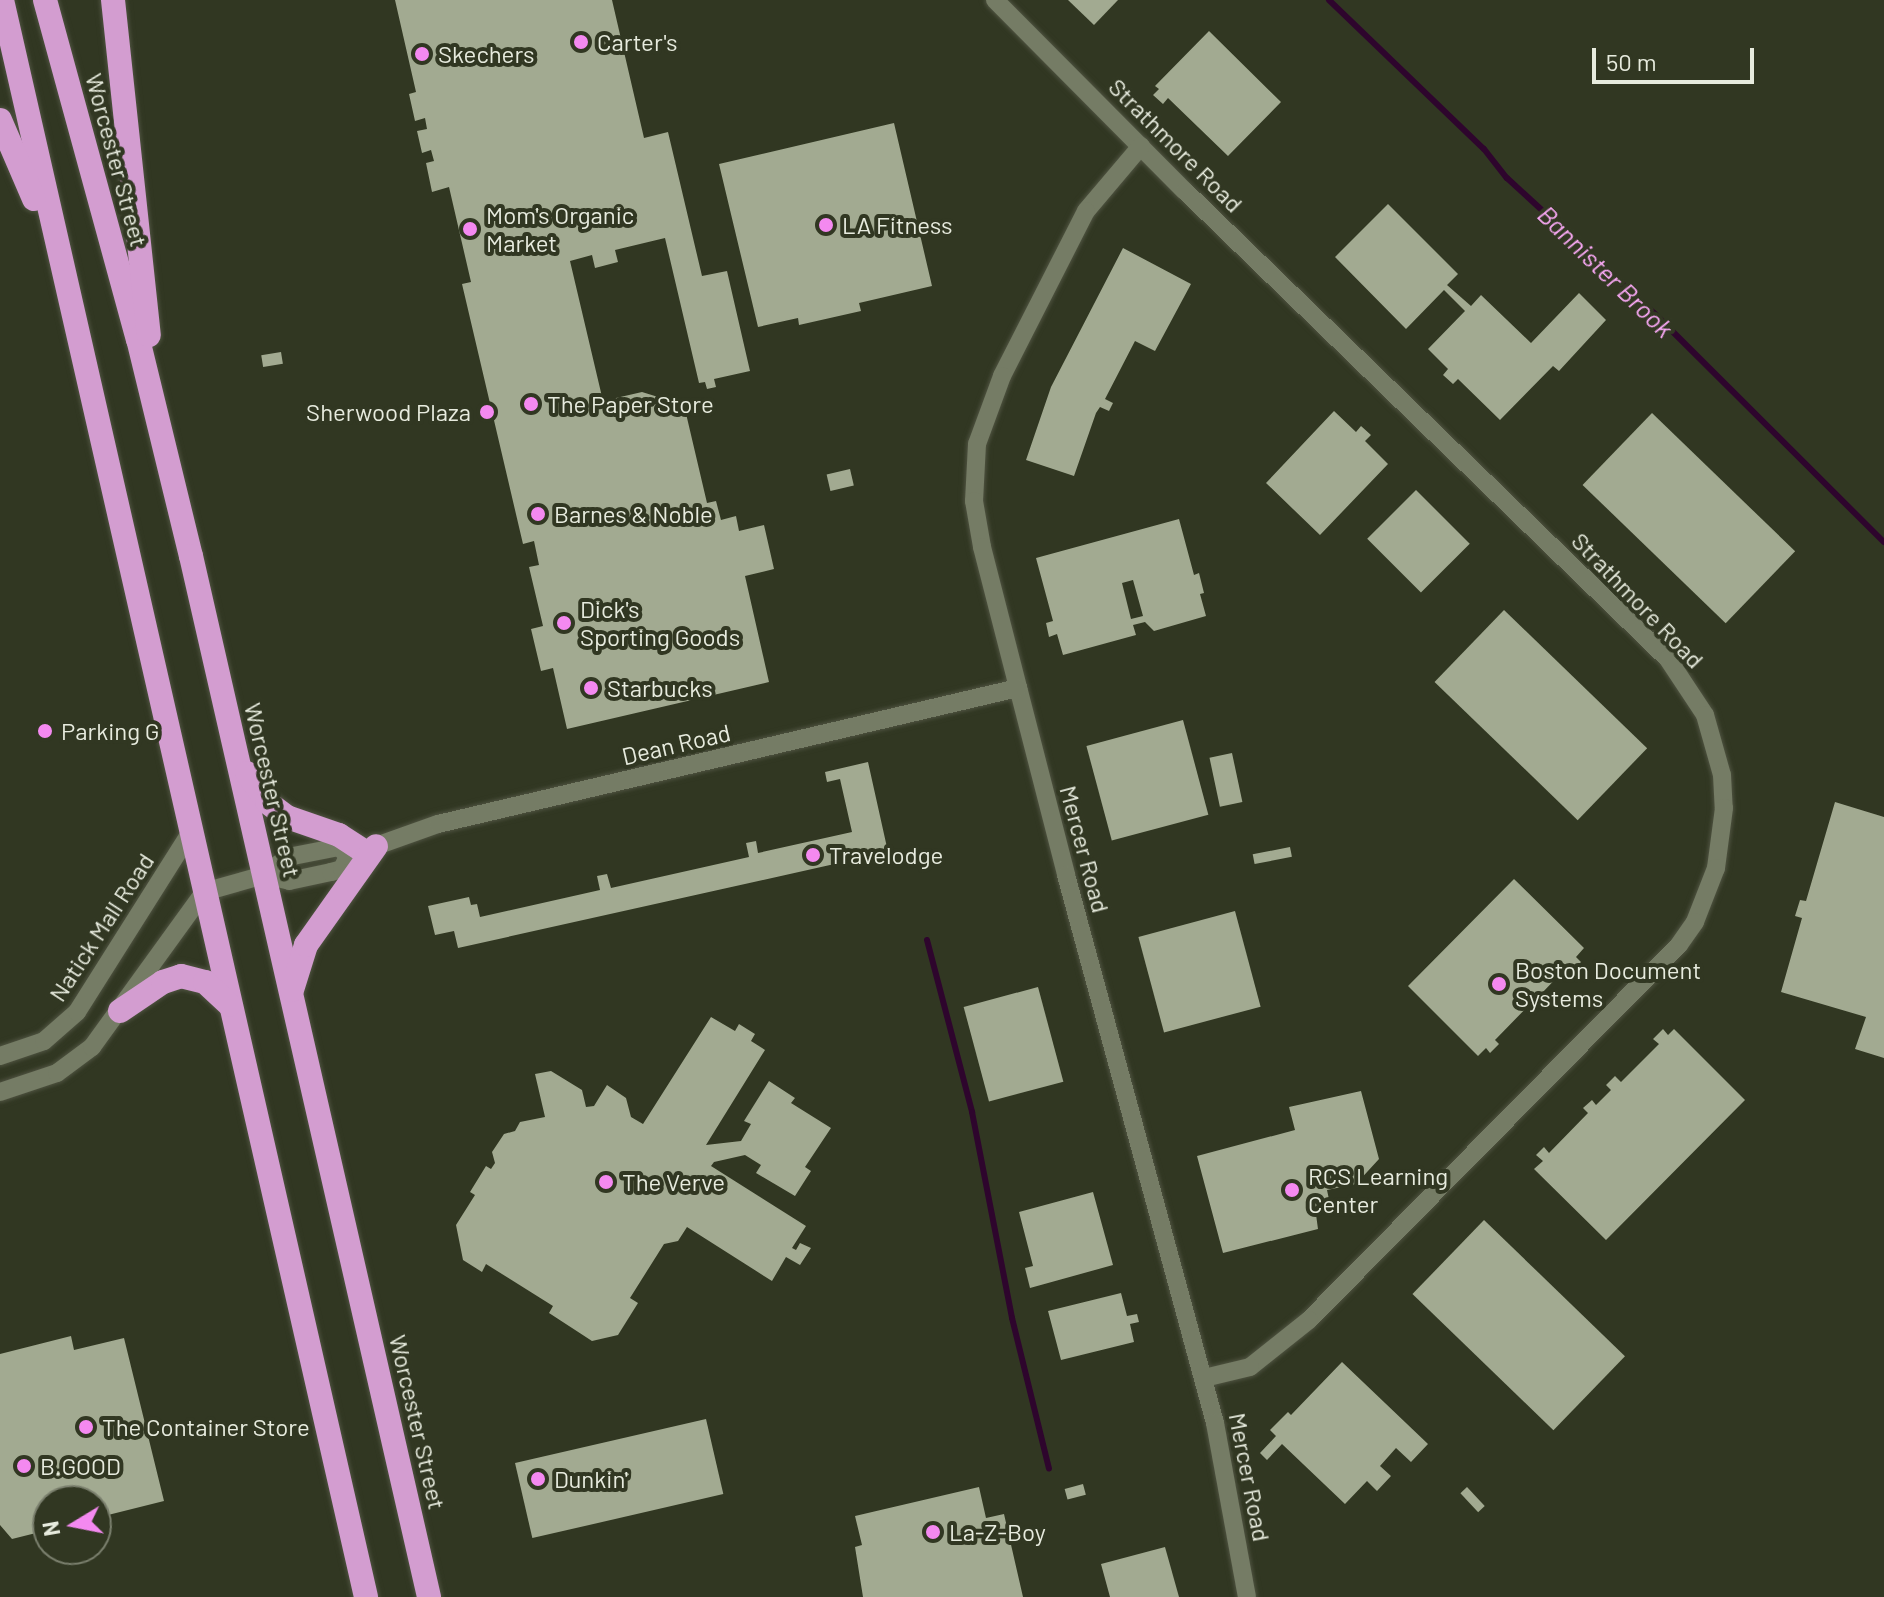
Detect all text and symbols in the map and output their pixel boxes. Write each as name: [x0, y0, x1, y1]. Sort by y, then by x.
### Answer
place label: Carter's: [597, 28, 677, 56]
scale bar: [1596, 32, 1758, 82]
marker: Carter's: [572, 33, 590, 51]
place label: Skechers: [438, 40, 535, 68]
marker: Skechers: [413, 45, 431, 63]
text: 50 m: [1606, 47, 1657, 76]
street label: Worcester Street: [80, 70, 154, 250]
street label: Strathmore Road: [1103, 72, 1249, 218]
water label: Bannister Brook: [1532, 199, 1680, 343]
place label: Mom's Organic Market: [486, 201, 634, 257]
place label: LA Fitness: [842, 211, 953, 239]
marker: LA Fitness: [817, 216, 835, 234]
marker: Mom's Organic Market: [461, 220, 479, 238]
place label: The Paper Store: [547, 390, 714, 418]
marker: The Paper Store: [522, 395, 540, 413]
place label: Sherwood Plaza: [306, 398, 471, 426]
marker: Sherwood Plaza: [478, 403, 496, 421]
place label: Barnes & Noble: [554, 500, 713, 528]
marker: Barnes & Noble: [529, 505, 547, 523]
street label: Strathmore Road: [1566, 526, 1710, 674]
place label: Dick's Sporting Goods: [580, 595, 740, 651]
marker: Dick's Sporting Goods: [555, 614, 573, 632]
place label: Starbucks: [607, 674, 713, 702]
marker: Starbucks: [582, 679, 600, 697]
street label: Worcester Street: [239, 700, 307, 880]
place label: Parking G: [61, 717, 160, 745]
street label: Dean Road: [619, 718, 733, 770]
marker: Parking G: [36, 722, 54, 740]
street label: Mercer Road: [1054, 782, 1116, 916]
place label: Travelodge: [829, 841, 943, 869]
marker: Travelodge: [804, 846, 822, 864]
street label: Natick Mall Road: [42, 848, 160, 1006]
place label: Boston Document Systems: [1515, 956, 1701, 1012]
marker: Boston Document Systems: [1490, 975, 1508, 993]
place label: RCS Learning Center: [1308, 1162, 1448, 1218]
place label: The Verve: [622, 1168, 725, 1196]
marker: The Verve: [597, 1173, 615, 1191]
marker: RCS Learning Center: [1283, 1181, 1301, 1199]
street label: Worcester Street: [384, 1332, 452, 1512]
street label: Mercer Road: [1223, 1410, 1277, 1544]
place label: The Container Store: [102, 1413, 310, 1441]
marker: The Container Store: [77, 1418, 95, 1436]
place label: B.GOOD: [40, 1452, 121, 1480]
marker: B.GOOD: [15, 1457, 33, 1475]
place label: Dunkin': [554, 1465, 628, 1493]
marker: Dunkin': [529, 1470, 547, 1488]
north arrow: [32, 1485, 112, 1565]
place label: La-Z-Boy: [949, 1518, 1046, 1546]
text: N: [36, 1519, 64, 1538]
marker: La-Z-Boy: [924, 1523, 942, 1541]

